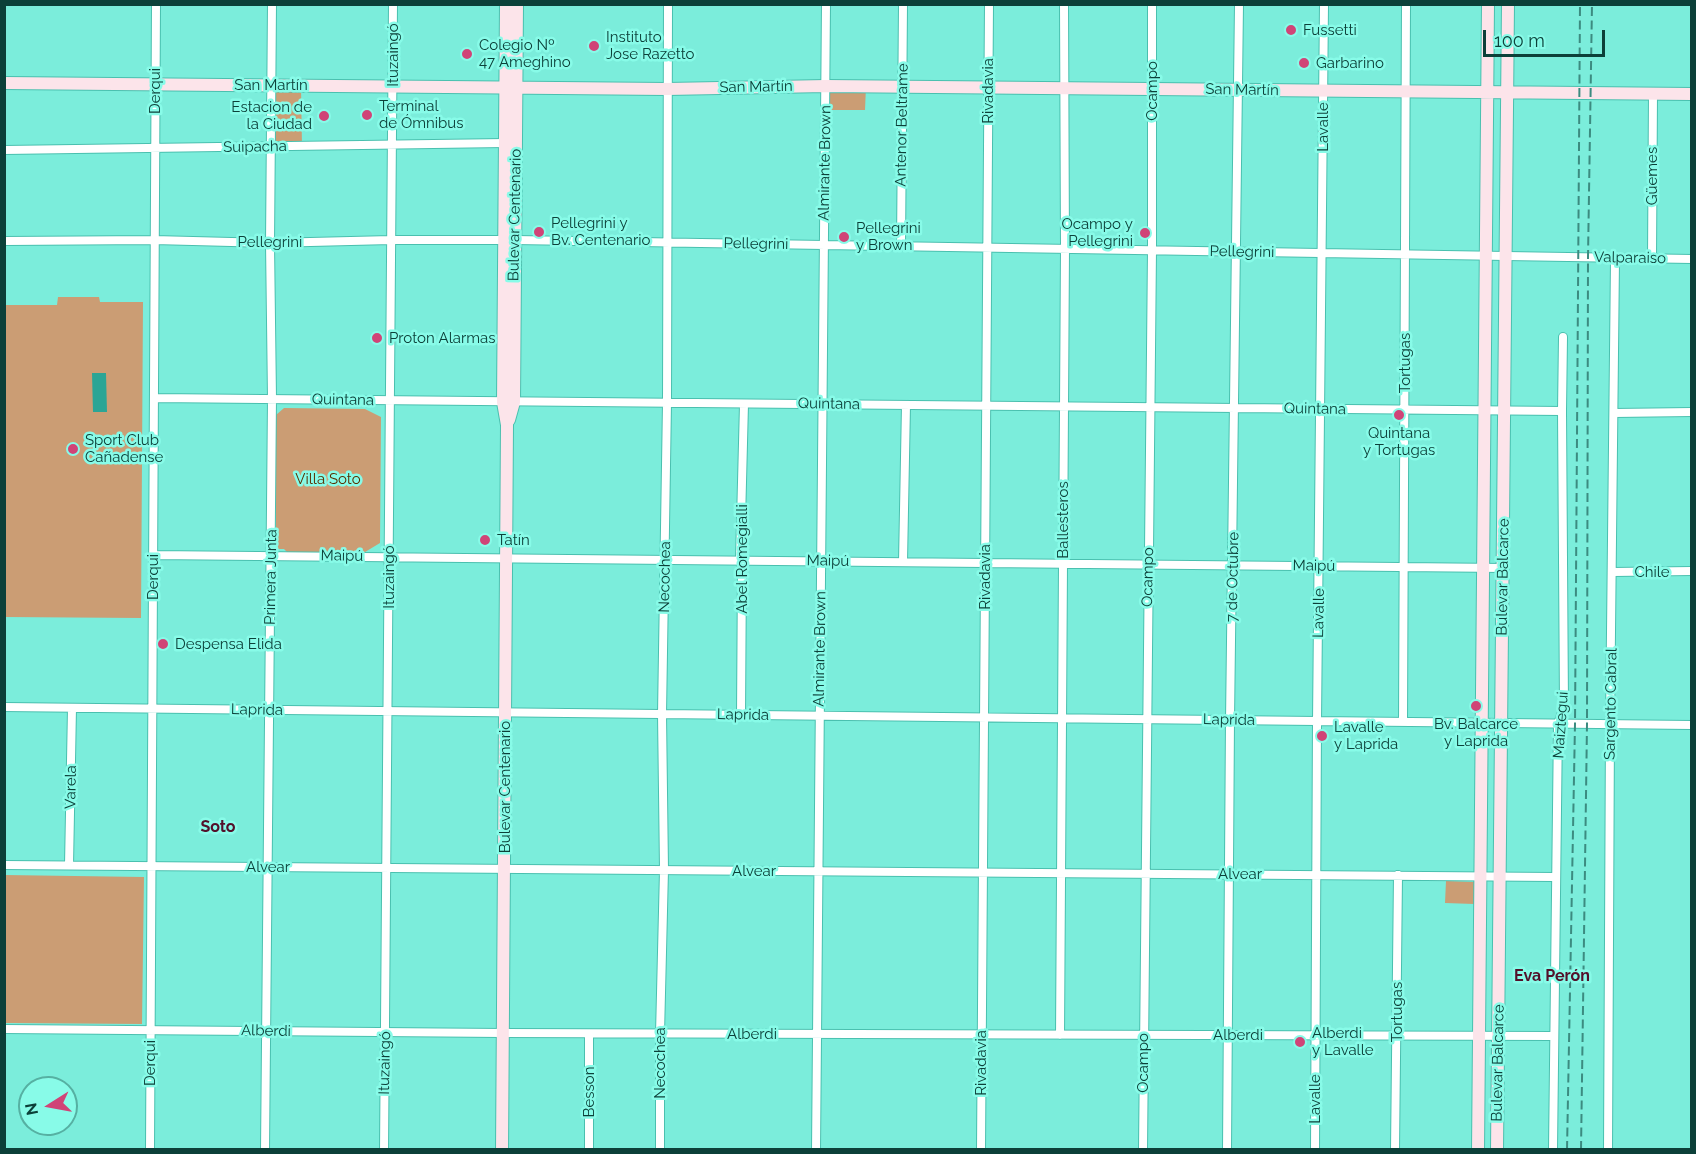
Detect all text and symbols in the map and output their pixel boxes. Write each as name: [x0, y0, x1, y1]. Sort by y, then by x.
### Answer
scale bar: [1486, 18, 1608, 56]
place label: Fussetti: [1303, 21, 1357, 39]
street label: Ituzaingó: [384, 23, 402, 87]
marker: Fussetti: [1284, 23, 1298, 37]
place label: Instituto Jose Razetto: [606, 28, 695, 63]
text: 100 m: [1494, 30, 1545, 51]
place label: Colegio Nº 47 Ameghino: [479, 36, 571, 71]
marker: Instituto Jose Razetto: [587, 39, 601, 53]
marker: Colegio Nº 47 Ameghino: [460, 47, 474, 61]
place label: Garbarino: [1316, 54, 1384, 72]
marker: Garbarino: [1297, 56, 1311, 70]
street label: Rivadavia: [979, 58, 997, 124]
street label: Ocampo: [1143, 61, 1161, 121]
street label: Antenor Beltrame: [892, 63, 912, 187]
street label: Derqui: [146, 68, 164, 114]
street label: San Martín: [234, 76, 308, 94]
street label: San Martín: [719, 77, 793, 97]
street label: San Martín: [1205, 80, 1279, 100]
place label: Terminal de Ómnibus: [379, 97, 463, 132]
place label: Estacion de la Ciudad: [231, 98, 312, 133]
street label: Lavalle: [1314, 102, 1332, 152]
street label: Almirante Brown: [815, 105, 835, 221]
marker: Terminal de Ómnibus: [360, 108, 374, 122]
marker: Estacion de la Ciudad: [317, 109, 331, 123]
street label: Suipacha: [223, 137, 287, 157]
street label: Güemes: [1643, 147, 1661, 205]
street label: Bulevar Centenario: [505, 149, 525, 281]
place label: Pellegrini y Bv. Centenario: [551, 214, 650, 249]
place label: Ocampo y Pellegrini: [1061, 215, 1133, 250]
place label: Pellegrini y Brown: [856, 219, 921, 254]
marker: Pellegrini y Bv. Centenario: [532, 225, 546, 239]
marker: Ocampo y Pellegrini: [1138, 226, 1152, 240]
marker: Pellegrini y Brown: [837, 230, 851, 244]
street label: Pellegrini: [238, 233, 302, 251]
street label: Pellegrini: [723, 234, 789, 254]
street label: Pellegrini: [1209, 242, 1275, 262]
street label: Valparaiso: [1594, 248, 1666, 268]
place label: Proton Alarmas: [389, 329, 495, 347]
marker: Proton Alarmas: [370, 331, 384, 345]
street label: Tortugas: [1396, 333, 1414, 393]
street label: Quintana: [312, 390, 374, 410]
street label: Quintana: [798, 394, 860, 414]
street label: Quintana: [1284, 399, 1346, 419]
marker: Quintana y Tortugas: [1392, 408, 1406, 422]
place label: Quintana y Tortugas: [1363, 424, 1435, 459]
place label: Sport Club Cañadense: [85, 431, 163, 466]
marker: Sport Club Cañadense: [66, 442, 80, 456]
park label: Villa Soto: [295, 470, 361, 488]
street label: Ballesteros: [1054, 481, 1072, 559]
street label: Abel Romegialli: [733, 504, 751, 614]
street label: Bulevar Balcarce: [1493, 518, 1513, 636]
street label: Primera Junta: [261, 529, 281, 625]
place label: Tatín: [497, 531, 530, 549]
street label: 7 de Octubre: [1223, 532, 1243, 622]
marker: Tatín: [478, 533, 492, 547]
street label: Necochea: [655, 541, 675, 613]
street label: Rivadavia: [976, 544, 994, 610]
street label: Ituzaingó: [380, 545, 398, 609]
street label: Maipú: [321, 547, 363, 565]
street label: Ocampo: [1138, 547, 1158, 607]
street label: Maipú: [807, 552, 849, 570]
street label: Derqui: [144, 554, 162, 600]
street label: Maipú: [1293, 557, 1335, 575]
street label: Chile: [1634, 563, 1670, 581]
street label: Lavalle: [1310, 588, 1328, 638]
street label: Almirante Brown: [810, 591, 830, 707]
place label: Despensa Elida: [175, 635, 282, 653]
marker: Despensa Elida: [156, 637, 170, 651]
street label: Sargento Cabral: [1601, 648, 1621, 760]
street label: Maiztegui: [1550, 691, 1572, 759]
marker: Bv. Balcarce y Laprida: [1469, 699, 1483, 713]
street label: Laprida: [231, 701, 283, 719]
street label: Laprida: [717, 706, 769, 724]
street label: Laprida: [1203, 711, 1255, 729]
place label: Bv. Balcarce y Laprida: [1434, 715, 1518, 750]
place label: Lavalle y Laprida: [1334, 718, 1398, 753]
street label: Bulevar Centenario: [496, 721, 514, 853]
marker: Lavalle y Laprida: [1315, 729, 1329, 743]
street label: Varela: [62, 765, 80, 809]
district label: Soto: [200, 817, 236, 837]
street label: Alvear: [246, 858, 290, 876]
street label: Alvear: [732, 862, 776, 880]
street label: Alvear: [1218, 865, 1262, 883]
district label: Eva Perón: [1514, 966, 1590, 986]
street label: Tortugas: [1388, 982, 1406, 1042]
street label: Bulevar Balcarce: [1488, 1004, 1508, 1122]
street label: Alberdi: [241, 1022, 291, 1040]
place label: Alberdi y Lavalle: [1312, 1024, 1374, 1059]
street label: Alberdi: [727, 1025, 777, 1043]
street label: Alberdi: [1213, 1026, 1263, 1044]
street label: Necochea: [651, 1027, 669, 1099]
street label: Rivadavia: [972, 1030, 990, 1096]
street label: Ituzaingó: [375, 1031, 395, 1095]
street label: Ocampo: [1134, 1033, 1152, 1093]
marker: Alberdi y Lavalle: [1293, 1035, 1307, 1049]
street label: Derqui: [141, 1040, 159, 1086]
street label: Besson: [580, 1067, 598, 1117]
street label: Lavalle: [1306, 1074, 1324, 1124]
north arrow: [18, 1076, 78, 1136]
text: N: [21, 1101, 42, 1117]

